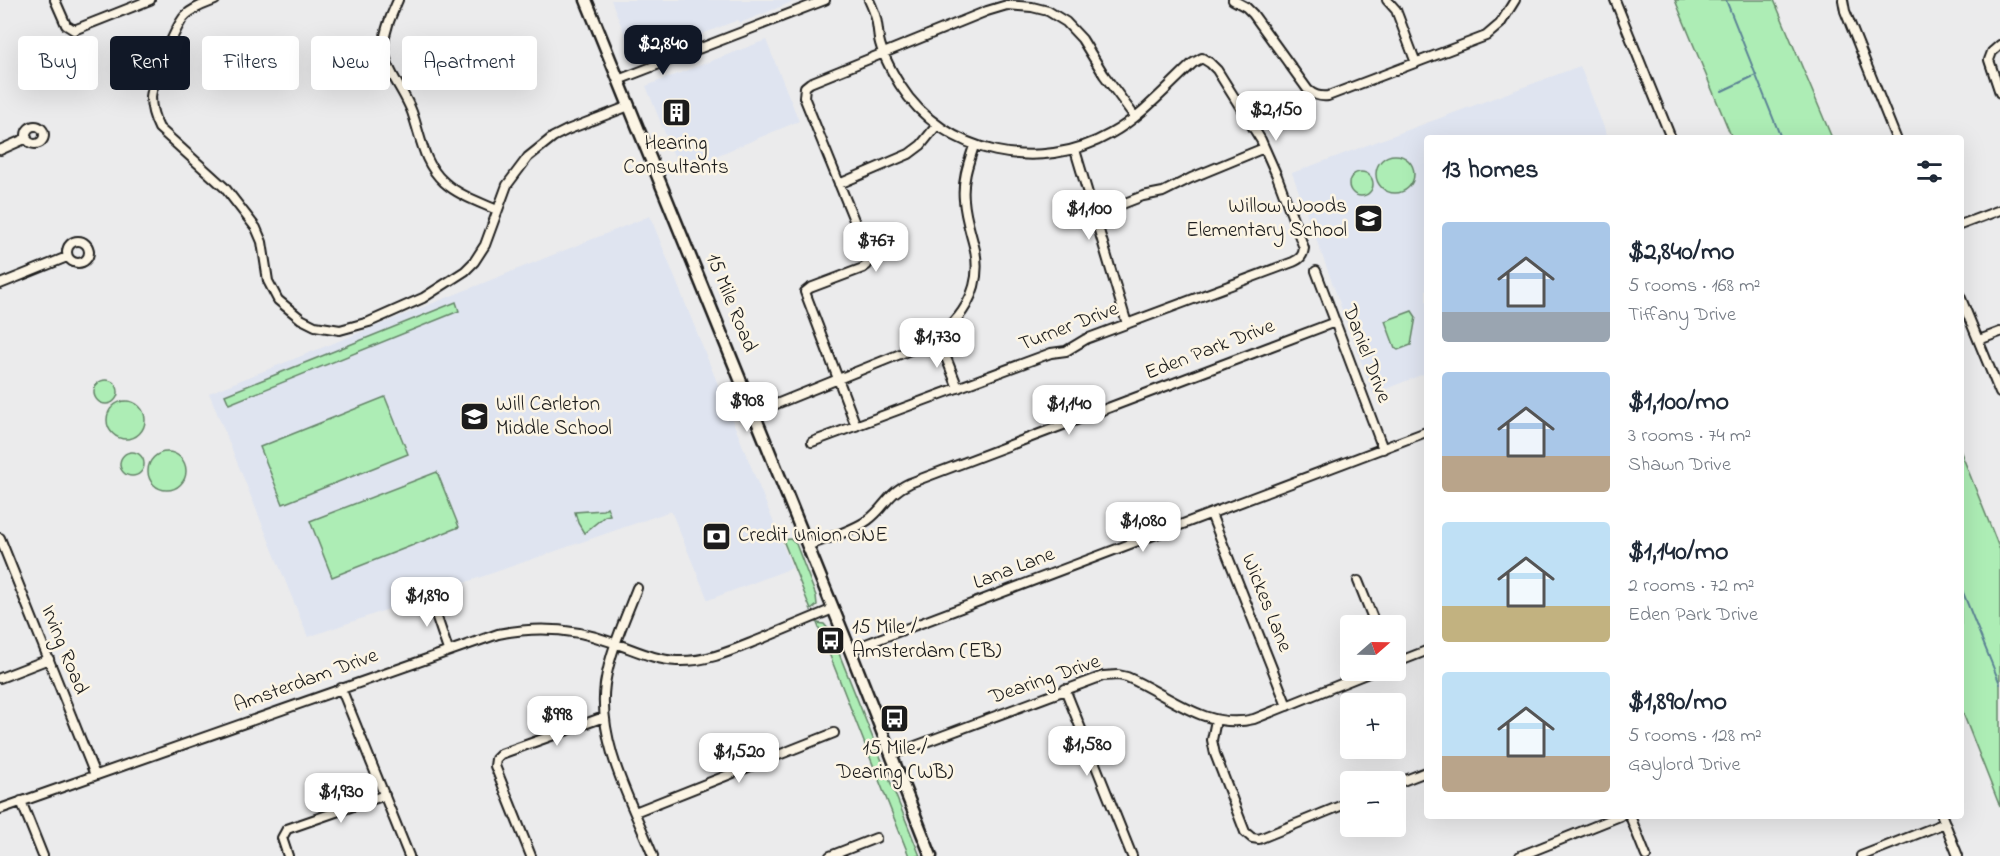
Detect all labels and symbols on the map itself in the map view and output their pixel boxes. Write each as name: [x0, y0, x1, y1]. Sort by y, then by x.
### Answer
pin: $2,840: [614, 25, 712, 76]
pin: $2,150: [1227, 91, 1325, 142]
building icon: Hearing Consultants: [660, 97, 692, 129]
place label: Hearing Consultants: [623, 129, 729, 183]
pin: $1,100: [1040, 190, 1138, 241]
place label: Willow Woods Elementary School: [1186, 192, 1347, 248]
school or university icon: Willow Woods Elementary School: [1352, 203, 1384, 235]
pin: $767: [840, 222, 912, 273]
street label: 15 Mile Road: [698, 249, 765, 357]
street label: Turner Drive: [1015, 294, 1124, 360]
street label: Daniel Drive: [1333, 300, 1399, 408]
street label: Eden Park Drive: [1141, 311, 1280, 388]
pin: $1,730: [888, 318, 986, 369]
pin: $908: [711, 382, 783, 433]
pin: $1,140: [1020, 385, 1118, 436]
place label: Will Carleton Middle School: [496, 390, 612, 444]
school or university icon: Will Carleton Middle School: [459, 401, 491, 433]
pin: $1,080: [1094, 502, 1192, 553]
bank icon: Credit Union ONE: [701, 520, 733, 552]
place label: Credit Union ONE: [738, 521, 888, 551]
street label: Lana Lane: [969, 540, 1060, 598]
street label: Wickes Lane: [1233, 549, 1300, 657]
pin: $1,890: [378, 577, 476, 628]
street label: Irving Road: [31, 601, 96, 700]
place label: 15 Mile / Amsterdam (EB): [852, 613, 1001, 667]
north arrow: [1340, 615, 1406, 681]
bus stop icon: 15 Mile / Amsterdam (EB): [815, 624, 847, 656]
street label: Amsterdam Drive: [230, 641, 383, 721]
street label: Dearing Drive: [985, 647, 1106, 715]
pin: $998: [521, 696, 593, 747]
bus stop icon: 15 Mile / Dearing (WB): [879, 702, 911, 734]
pin: $1,580: [1038, 726, 1136, 777]
pin: $1,520: [690, 733, 788, 784]
place label: 15 Mile / Dearing (WB): [836, 734, 953, 790]
pin: $1,930: [292, 773, 390, 824]

